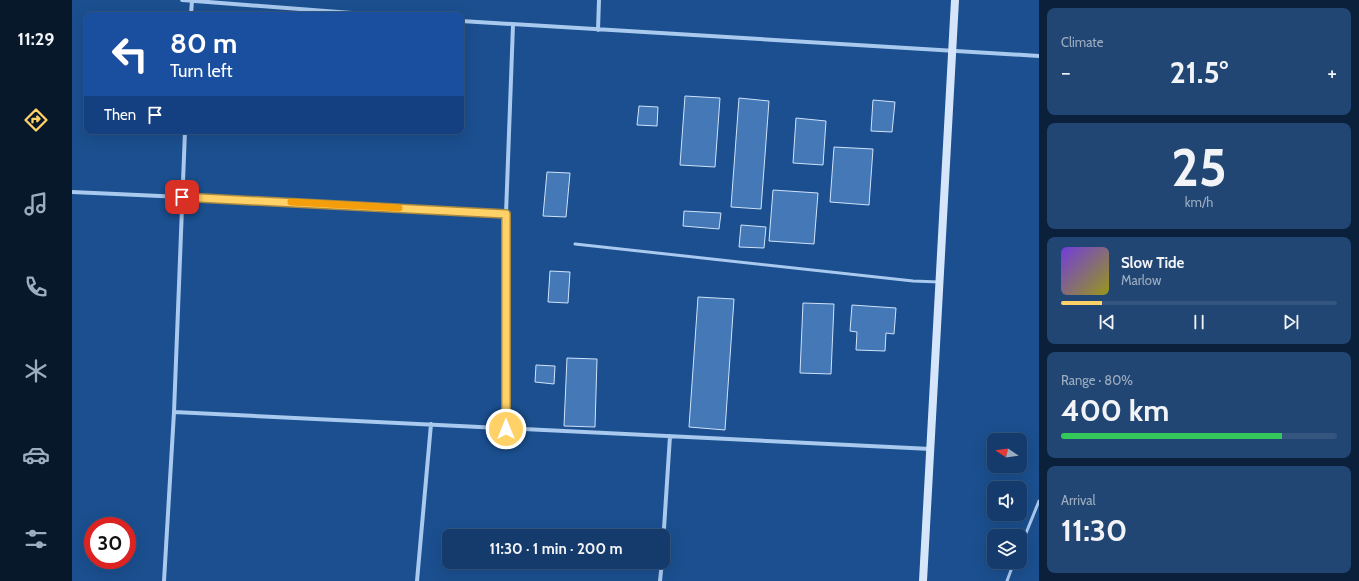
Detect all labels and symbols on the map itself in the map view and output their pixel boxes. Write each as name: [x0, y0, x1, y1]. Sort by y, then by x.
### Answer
pin: [165, 180, 199, 214]
position arrow: [485, 408, 527, 450]
north arrow: [987, 433, 1027, 473]
speed limit sign: 30: [84, 517, 136, 569]

